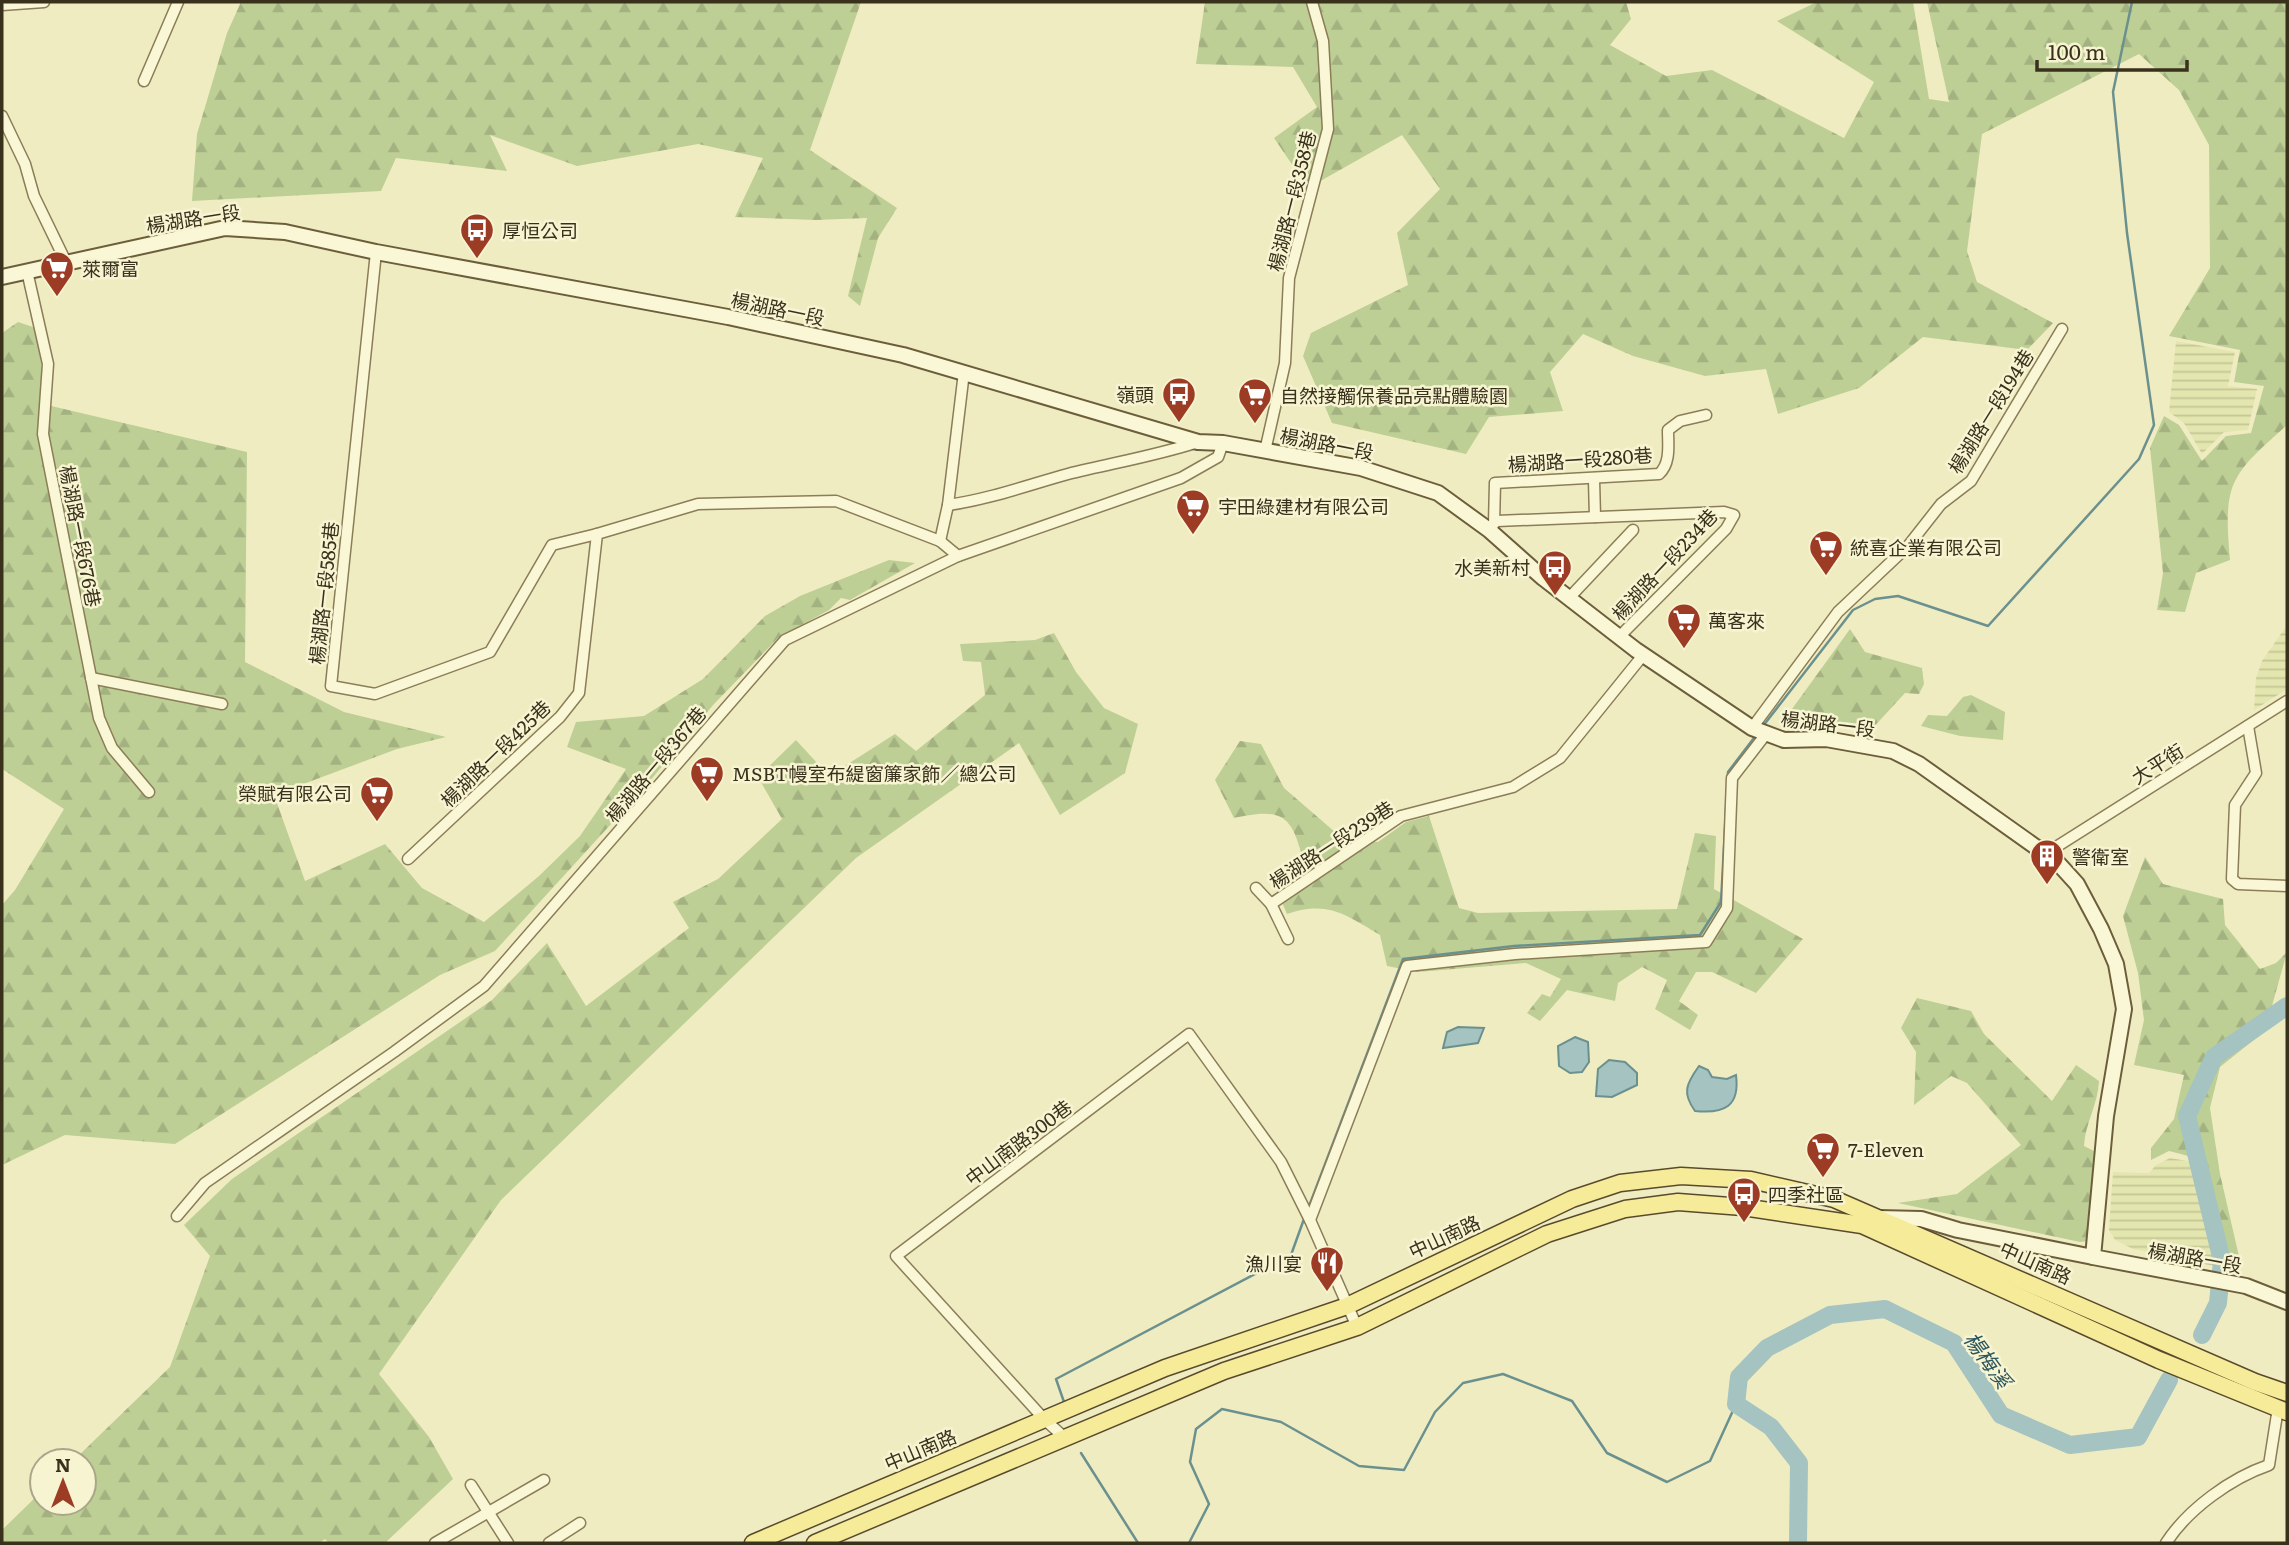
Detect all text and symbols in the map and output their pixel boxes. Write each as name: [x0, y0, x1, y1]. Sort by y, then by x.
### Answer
scale bar: [2037, 28, 2188, 72]
text: 100 m: [2048, 35, 2105, 66]
street label: 楊湖路一段358巷: [1260, 128, 1322, 274]
street label: 楊湖路一段: [144, 197, 242, 239]
bus stop icon: 厚恒公司: [458, 211, 496, 260]
place label: 厚恒公司: [502, 216, 578, 244]
supermarket icon: 萊爾富: [38, 249, 76, 298]
place label: 萊爾富: [82, 254, 139, 282]
street label: 楊湖路一段: [729, 284, 827, 332]
street label: 楊湖路一段194巷: [1940, 343, 2040, 479]
bus stop icon: 嶺頭: [1160, 375, 1198, 424]
supermarket icon: 自然接觸保養品亮點體驗園: [1236, 376, 1274, 425]
place label: 嶺頭: [1116, 380, 1154, 408]
place label: 自然接觸保養品亮點體驗園: [1280, 381, 1508, 409]
street label: 楊湖路一段: [1278, 420, 1376, 466]
street label: 楊湖路一段280巷: [1507, 440, 1653, 478]
street label: 楊湖路一段676巷: [54, 463, 108, 609]
supermarket icon: 宇田綠建材有限公司: [1174, 487, 1212, 536]
place label: 宇田綠建材有限公司: [1218, 492, 1389, 520]
street label: 楊湖路一段234巷: [1605, 502, 1723, 626]
street label: 楊湖路一段585巷: [302, 520, 344, 666]
supermarket icon: 統喜企業有限公司: [1807, 528, 1845, 577]
place label: 統喜企業有限公司: [1850, 533, 2002, 561]
bus stop icon: 水美新村: [1536, 548, 1574, 597]
place label: 水美新村: [1454, 553, 1530, 581]
supermarket icon: 萬客來: [1665, 601, 1703, 650]
place label: 萬客來: [1708, 606, 1765, 634]
street label: 楊湖路一段425巷: [434, 693, 556, 813]
street label: 楊湖路一段367巷: [598, 700, 712, 828]
street label: 楊湖路一段: [1779, 703, 1877, 743]
street label: 大平街: [2125, 736, 2189, 790]
supermarket icon: MSBT幔室布緹窗簾家飾／總公司: [688, 754, 726, 803]
place label: MSBT幔室布緹窗簾家飾／總公司: [732, 759, 1017, 787]
supermarket icon: 榮賦有限公司: [358, 774, 396, 823]
place label: 榮賦有限公司: [238, 779, 352, 807]
street label: 楊湖路一段239巷: [1263, 793, 1399, 895]
building icon: 警衛室: [2028, 837, 2066, 886]
place label: 警衛室: [2072, 842, 2129, 870]
street label: 中山南路300巷: [959, 1093, 1077, 1191]
supermarket icon: 7-Eleven: [1804, 1130, 1842, 1179]
place label: 7-Eleven: [1848, 1135, 1924, 1163]
bus stop icon: 四季社區: [1725, 1175, 1763, 1224]
place label: 四季社區: [1768, 1180, 1844, 1208]
street label: 中山南路: [1404, 1207, 1484, 1265]
street label: 中山南路: [1996, 1234, 2076, 1290]
street label: 楊湖路一段: [2146, 1235, 2244, 1279]
restaurant icon: 漁川宴: [1308, 1244, 1346, 1293]
place label: 漁川宴: [1245, 1249, 1302, 1277]
water label: 楊梅溪: [1958, 1324, 2022, 1396]
street label: 中山南路: [880, 1421, 960, 1477]
north arrow: [28, 1447, 98, 1517]
text: N: [55, 1450, 71, 1478]

